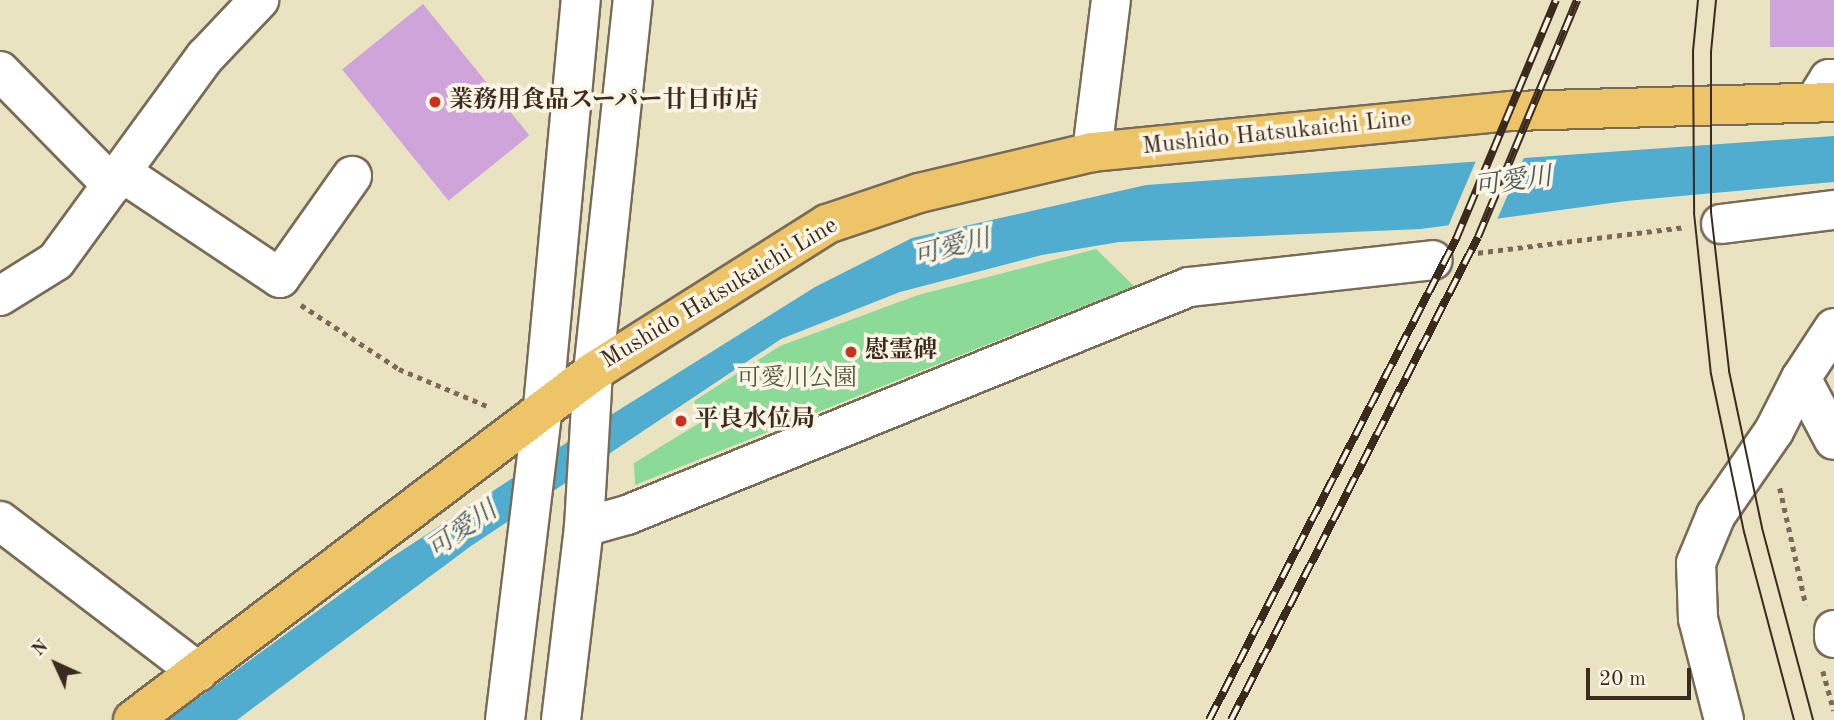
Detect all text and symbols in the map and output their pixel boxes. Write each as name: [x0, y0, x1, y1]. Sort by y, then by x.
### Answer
place label: 業務用食品スーパー廿日市店: [449, 88, 760, 116]
marker: 業務用食品スーパー廿日市店: [427, 94, 443, 110]
street label: Mushido Hatsukaichi Line: [1141, 106, 1413, 162]
water label: 可愛川: [1472, 162, 1554, 204]
street label: Mushido Hatsukaichi Line: [597, 212, 843, 376]
water label: 可愛川: [910, 224, 994, 274]
place label: 慰霊碑: [865, 338, 937, 366]
marker: 慰霊碑: [843, 344, 859, 360]
park label: 可愛川公園: [737, 366, 857, 394]
place label: 平良水位局: [695, 407, 815, 435]
marker: 平良水位局: [673, 413, 689, 429]
water label: 可愛川: [422, 496, 504, 566]
north arrow: [21, 629, 91, 699]
text: N: [29, 637, 53, 661]
scale bar: [1589, 654, 1694, 698]
text: 20 m: [1599, 669, 1646, 690]

